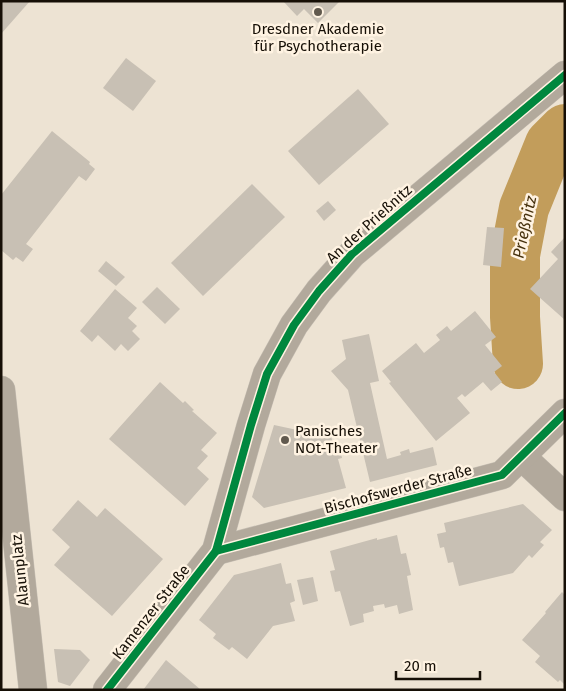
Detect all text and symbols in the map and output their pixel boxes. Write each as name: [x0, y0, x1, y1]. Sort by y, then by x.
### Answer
marker: Dresdner Akademie für Psychotherapie: [312, 6, 324, 18]
place label: Dresdner Akademie für Psychotherapie: [252, 20, 384, 55]
street label: An der Prießnitz: [323, 181, 416, 267]
water label: Prießnitz: [509, 194, 540, 260]
place label: Panisches NOt-Theater: [295, 422, 378, 457]
marker: Panisches NOt-Theater: [279, 434, 291, 446]
street label: Bischofswerder Straße: [322, 461, 474, 517]
street label: Alaunplatz: [7, 533, 33, 607]
street label: Kamenzer Straße: [108, 561, 194, 663]
scale bar: [396, 648, 480, 680]
text: 20 m: [404, 657, 437, 675]

